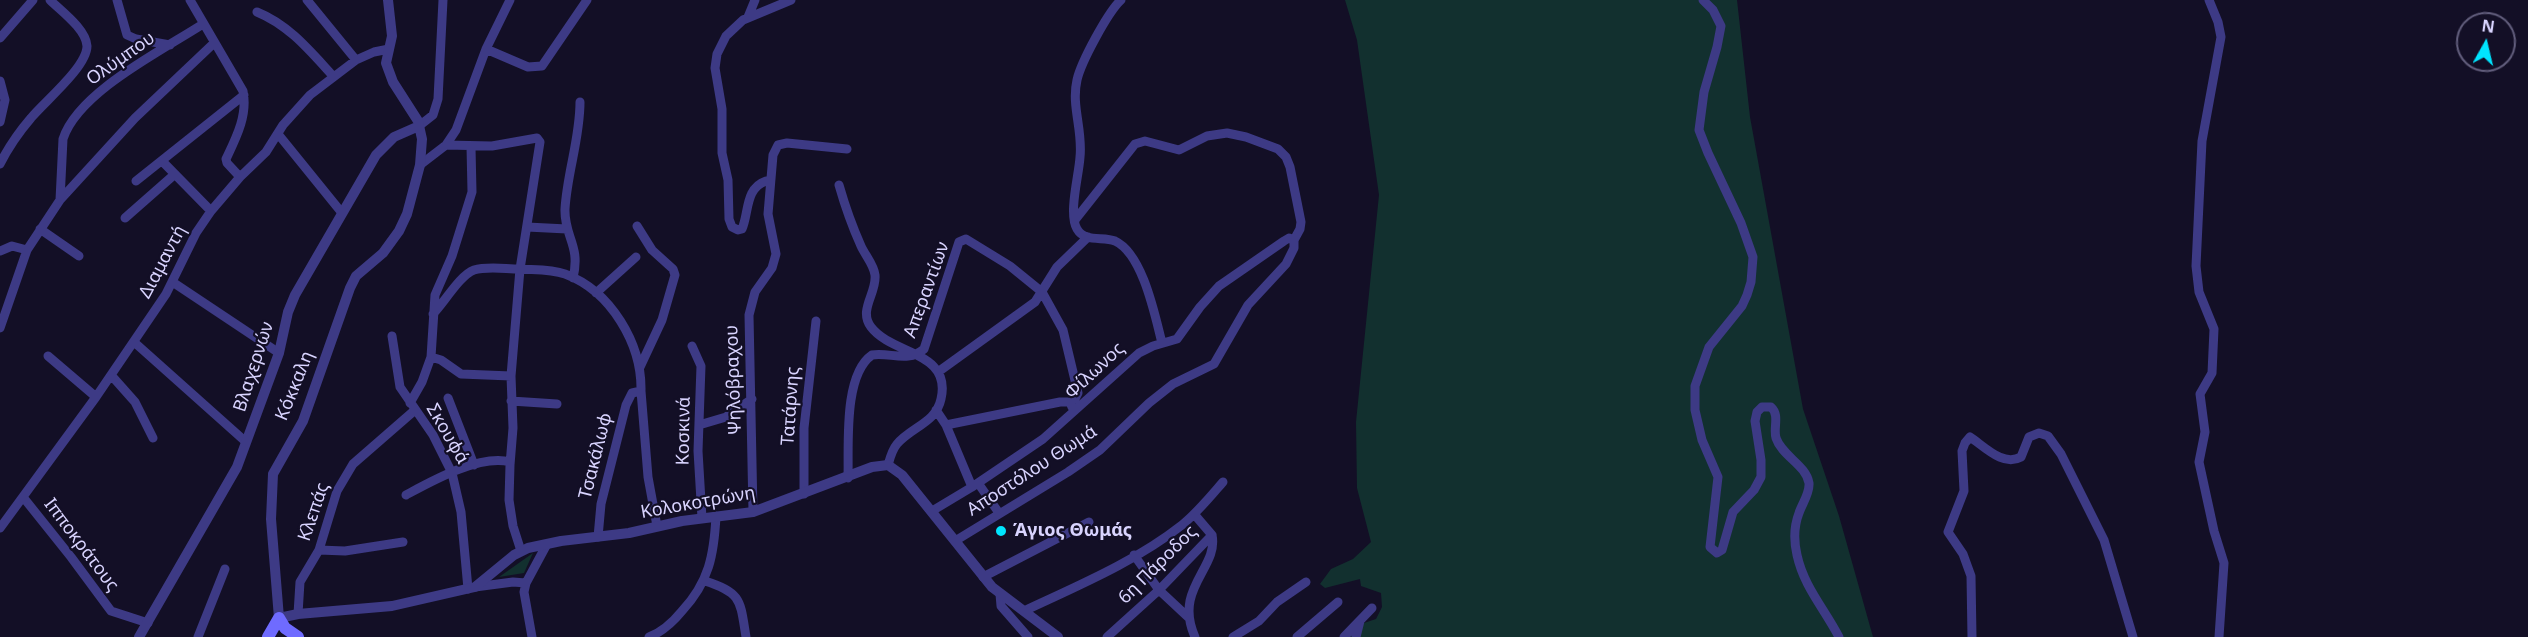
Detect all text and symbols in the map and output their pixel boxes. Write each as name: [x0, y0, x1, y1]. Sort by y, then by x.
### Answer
north arrow: [2456, 12, 2516, 72]
text: N: [2480, 14, 2496, 38]
street label: Ολύμπου: [83, 28, 159, 90]
street label: Διαμαντή: [135, 222, 191, 302]
street label: Απεραντίων: [900, 239, 954, 341]
street label: Βλαχερνών: [229, 319, 279, 415]
street label: Ψηλόβραχου: [721, 324, 747, 436]
street label: Φίλωνος: [1061, 338, 1129, 404]
street label: Κόκκαλη: [271, 348, 319, 424]
street label: Τατάρνης: [777, 366, 805, 446]
street label: Κοσκινά: [673, 396, 695, 466]
street label: Σκουφά: [421, 400, 473, 468]
street label: Τσακάλωφ: [575, 411, 617, 501]
street label: Αποστόλου Θωμά: [963, 421, 1101, 521]
street label: Κλεπάς: [294, 480, 334, 544]
street label: Κολοκοτρώνη: [639, 482, 757, 524]
street label: Ιπποκράτους: [39, 494, 123, 596]
place label: Άγιος Θωμάς: [1013, 520, 1132, 542]
street label: 6η Πάροδος: [1114, 521, 1202, 609]
marker: Άγιος Θωμάς: [994, 524, 1008, 538]

